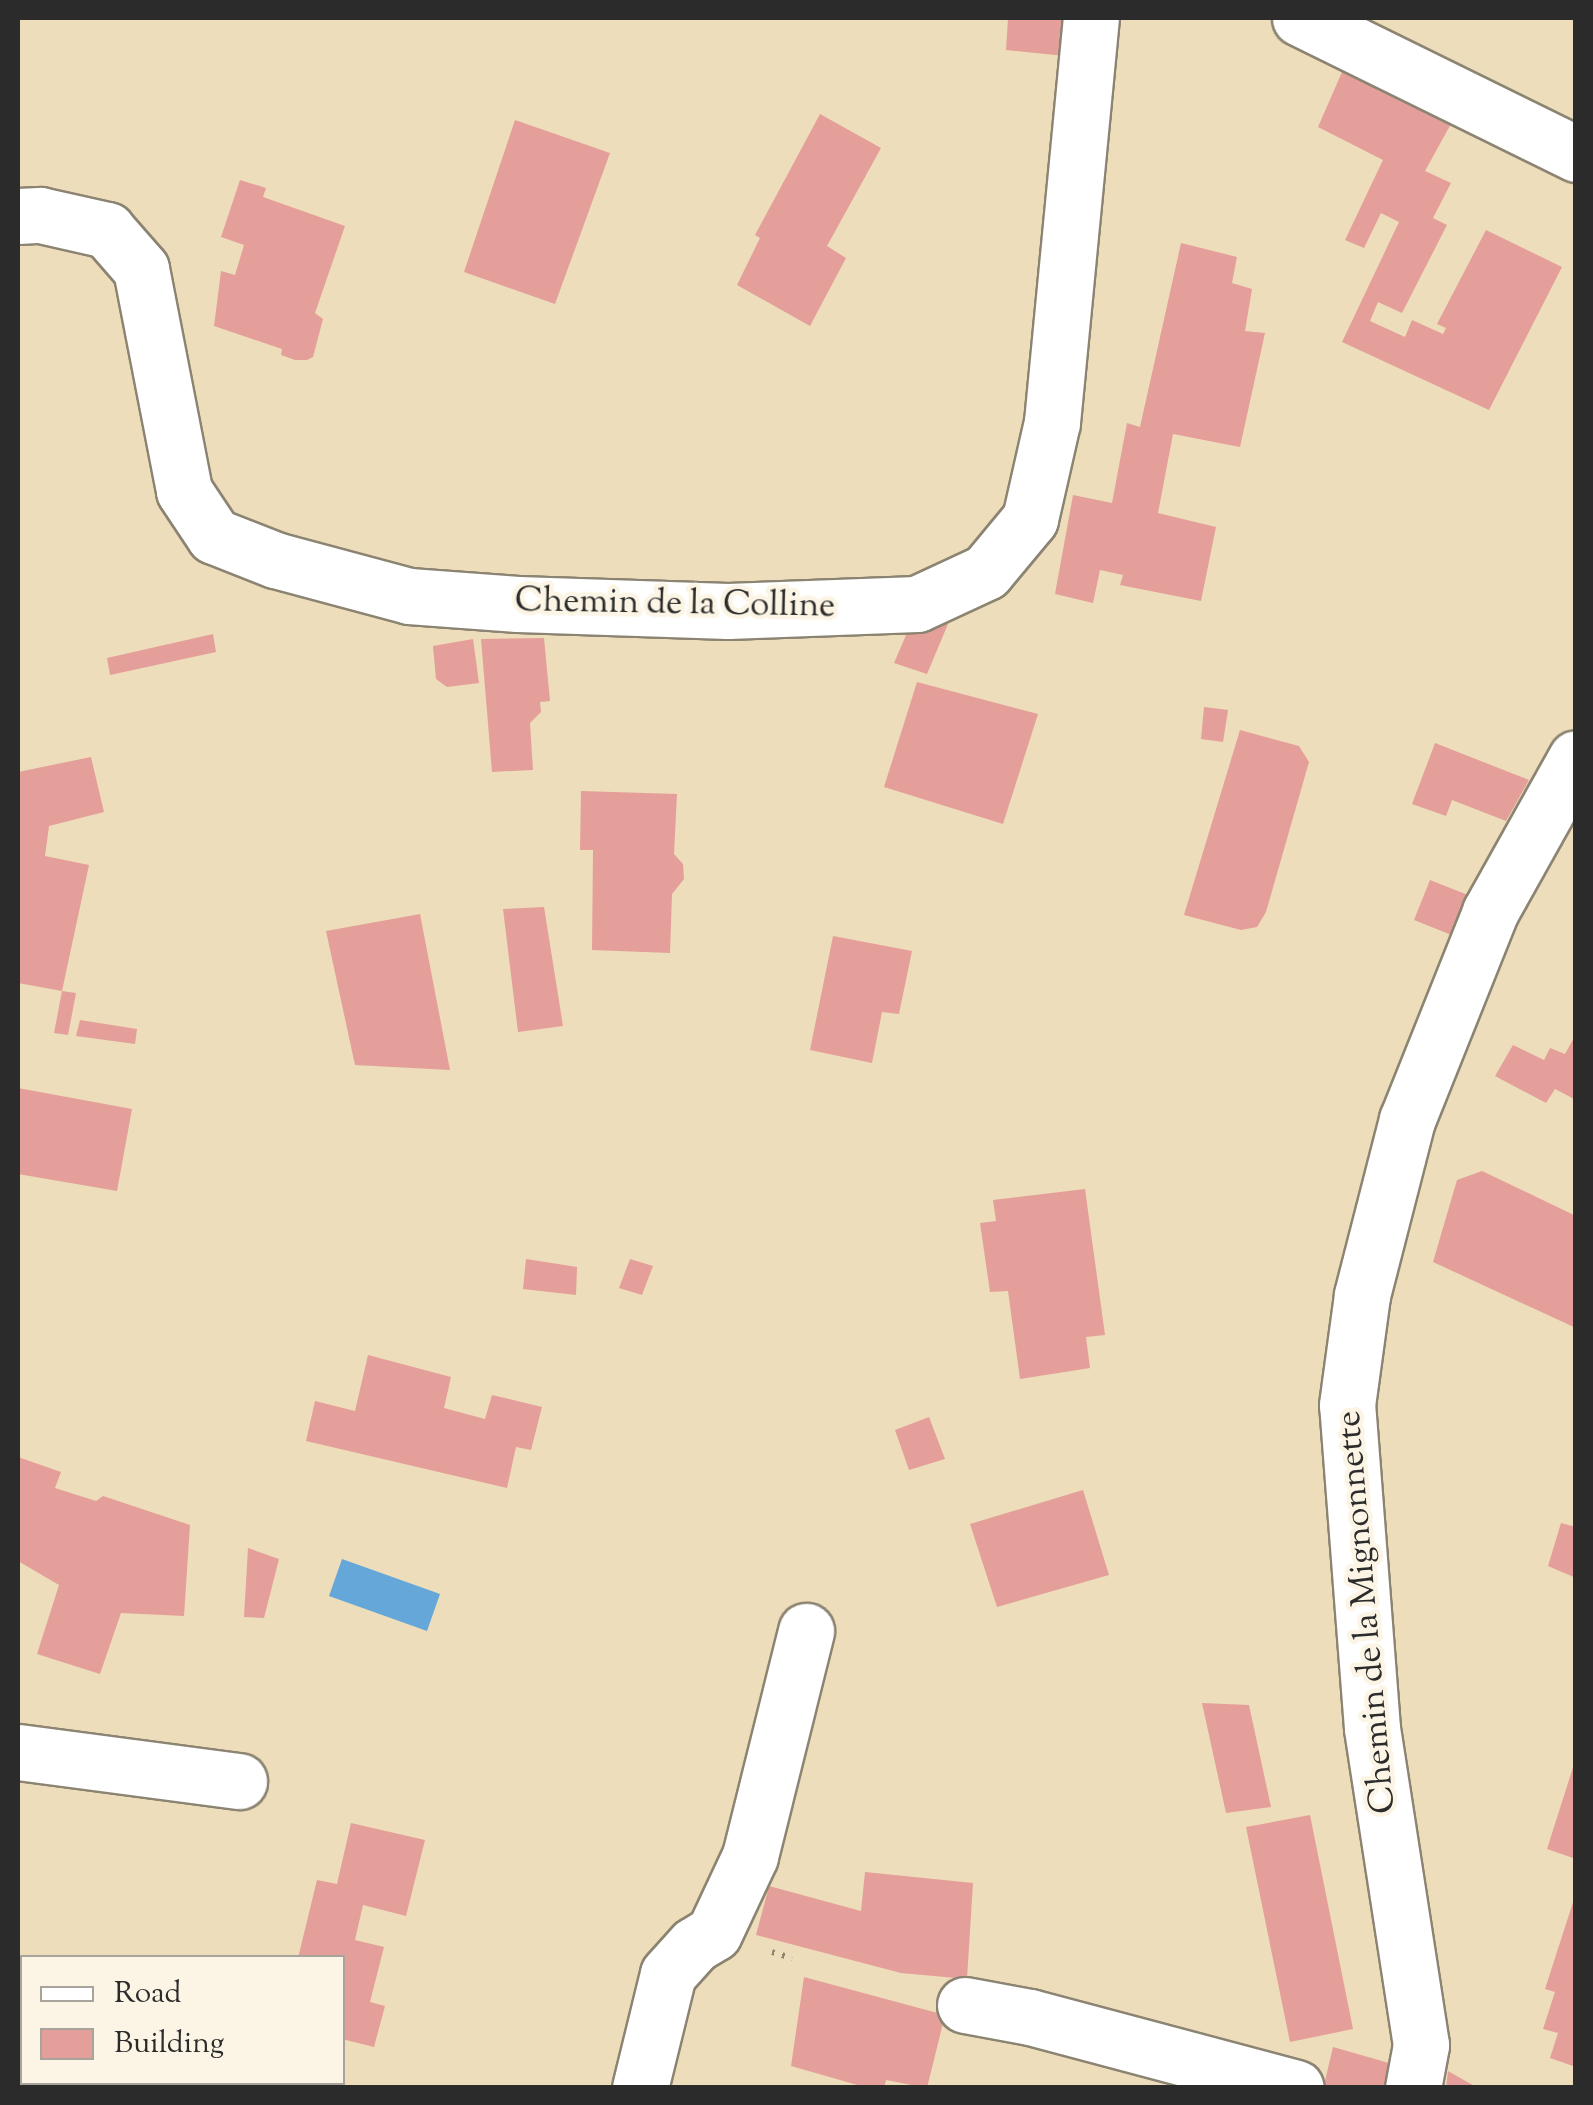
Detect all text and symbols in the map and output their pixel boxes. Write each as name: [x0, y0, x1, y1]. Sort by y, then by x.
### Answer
street label: Chemin de la Colline: [514, 581, 836, 629]
street label: Chemin de la Mignonnette: [1329, 1409, 1407, 1815]
legend: [20, 1955, 345, 2085]
text: Road: [114, 1973, 181, 2016]
text: Building: [114, 2023, 224, 2066]

